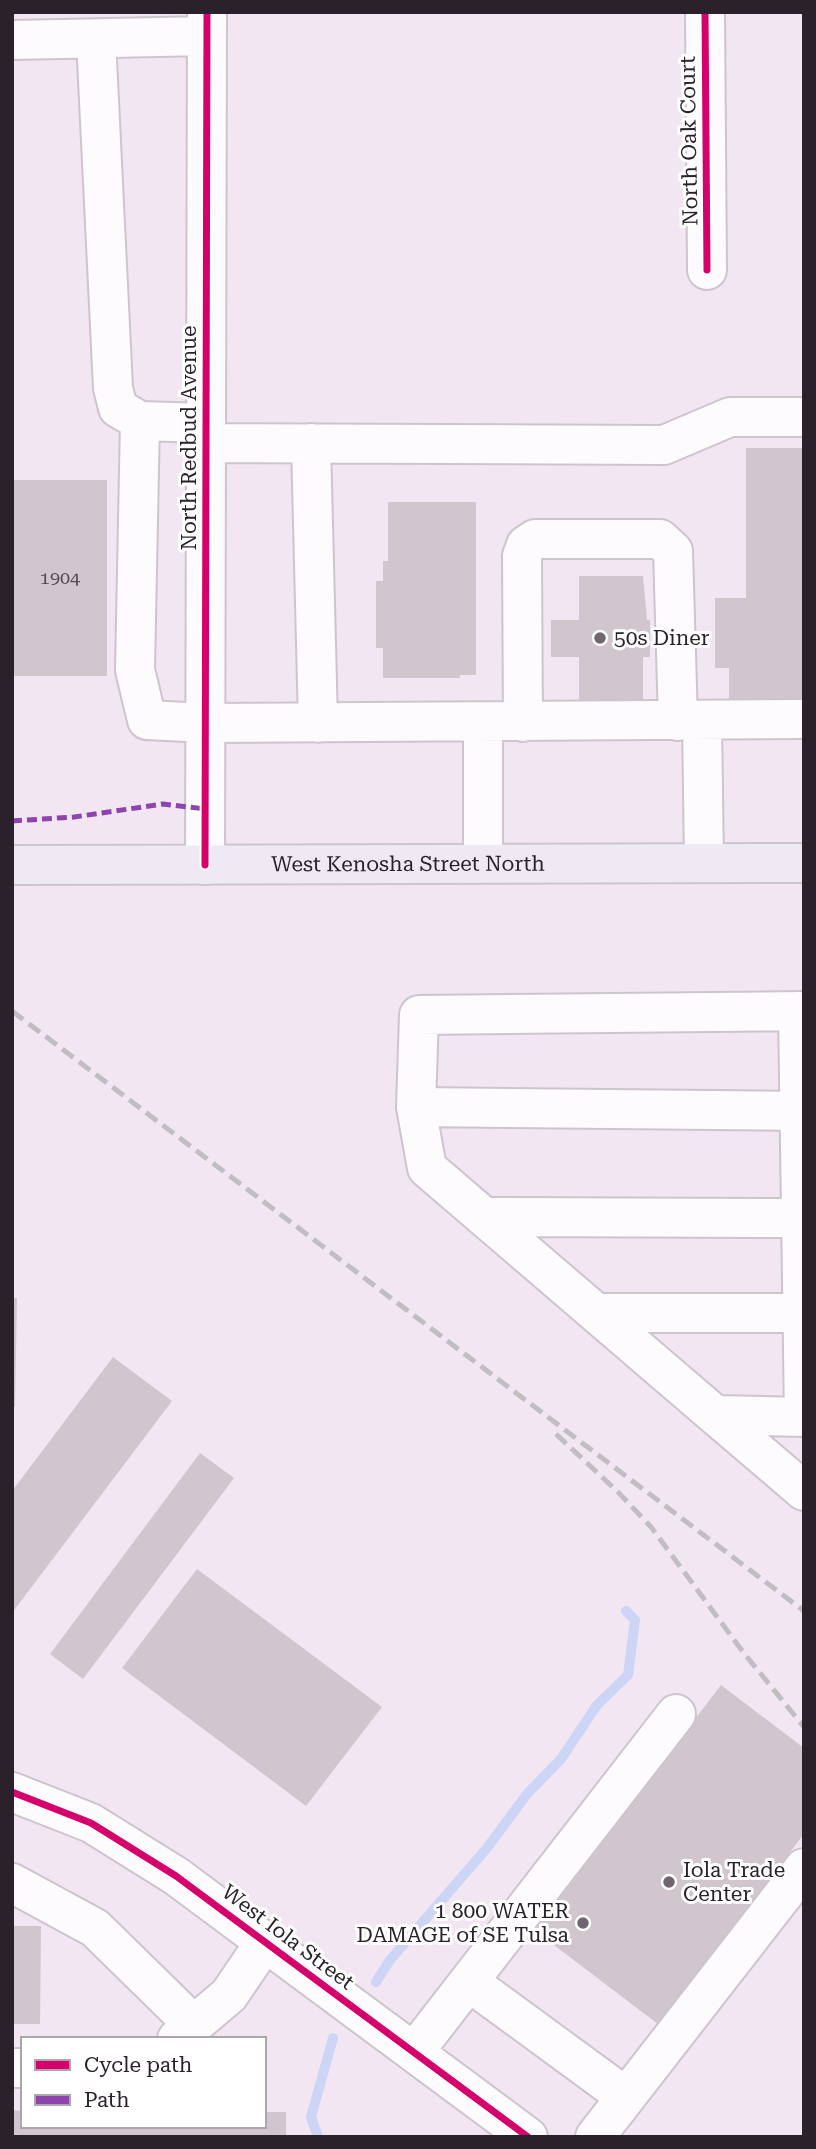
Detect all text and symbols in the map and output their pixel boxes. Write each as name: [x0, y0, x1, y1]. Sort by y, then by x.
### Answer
street label: North Oak Court: [676, 56, 702, 226]
street label: North Redbud Avenue: [177, 325, 201, 551]
house number: 1904: [40, 567, 80, 588]
place label: 50s Diner: [614, 626, 710, 650]
marker: 50s Diner: [592, 630, 608, 646]
street label: West Kenosha Street North: [271, 852, 545, 876]
place label: Iola Trade Center: [683, 1858, 785, 1906]
marker: Iola Trade Center: [661, 1874, 677, 1890]
street label: West Iola Street: [217, 1880, 359, 1995]
place label: 1 800 WATER DAMAGE of SE Tulsa: [357, 1899, 570, 1947]
marker: 1 800 WATER DAMAGE of SE Tulsa: [575, 1915, 591, 1931]
legend: [21, 2037, 266, 2128]
text: Cycle path: [84, 2053, 193, 2077]
text: Path: [84, 2088, 130, 2112]

